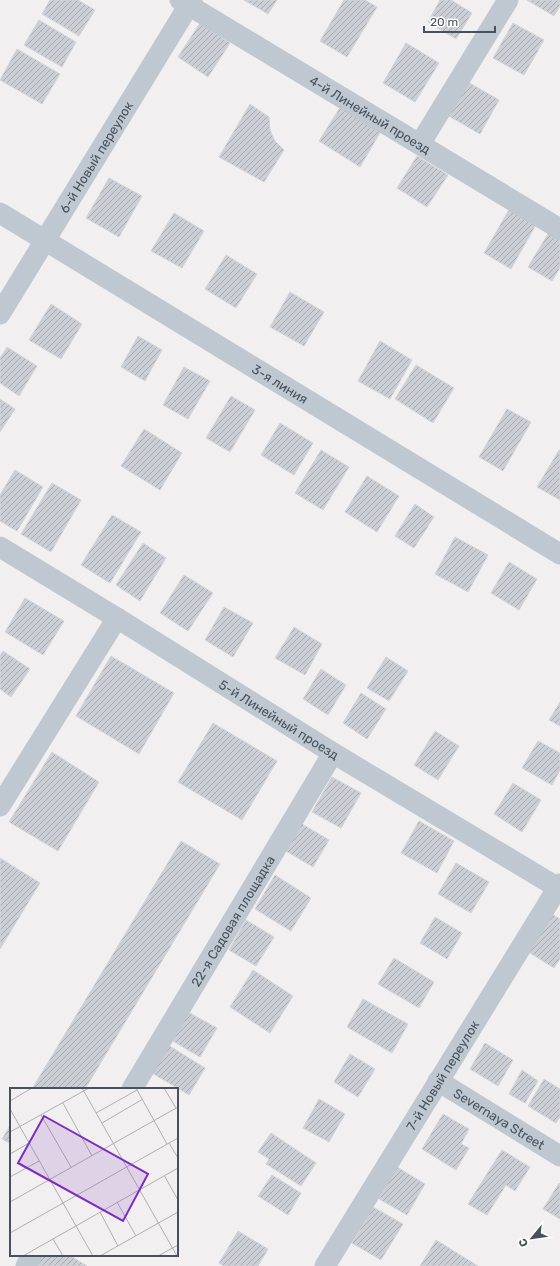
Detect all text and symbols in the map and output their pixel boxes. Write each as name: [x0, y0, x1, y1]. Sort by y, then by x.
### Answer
scale bar: [424, 8, 495, 34]
text: 20 m: [430, 15, 458, 29]
street label: 4-й Линейный проезд: [307, 72, 434, 157]
street label: 6-й Новый переулок: [56, 98, 136, 216]
street label: 3-я линия: [249, 361, 311, 406]
street label: 5-й Линейный проезд: [216, 676, 342, 762]
street label: 22-я Садовая площадка: [188, 853, 278, 989]
street label: 7-й Новый переулок: [403, 1017, 482, 1133]
street label: Severnaya Street: [451, 1085, 548, 1152]
inset map: [10, 1088, 178, 1256]
north arrow: [512, 1218, 552, 1258]
text: С: [516, 1236, 531, 1249]

